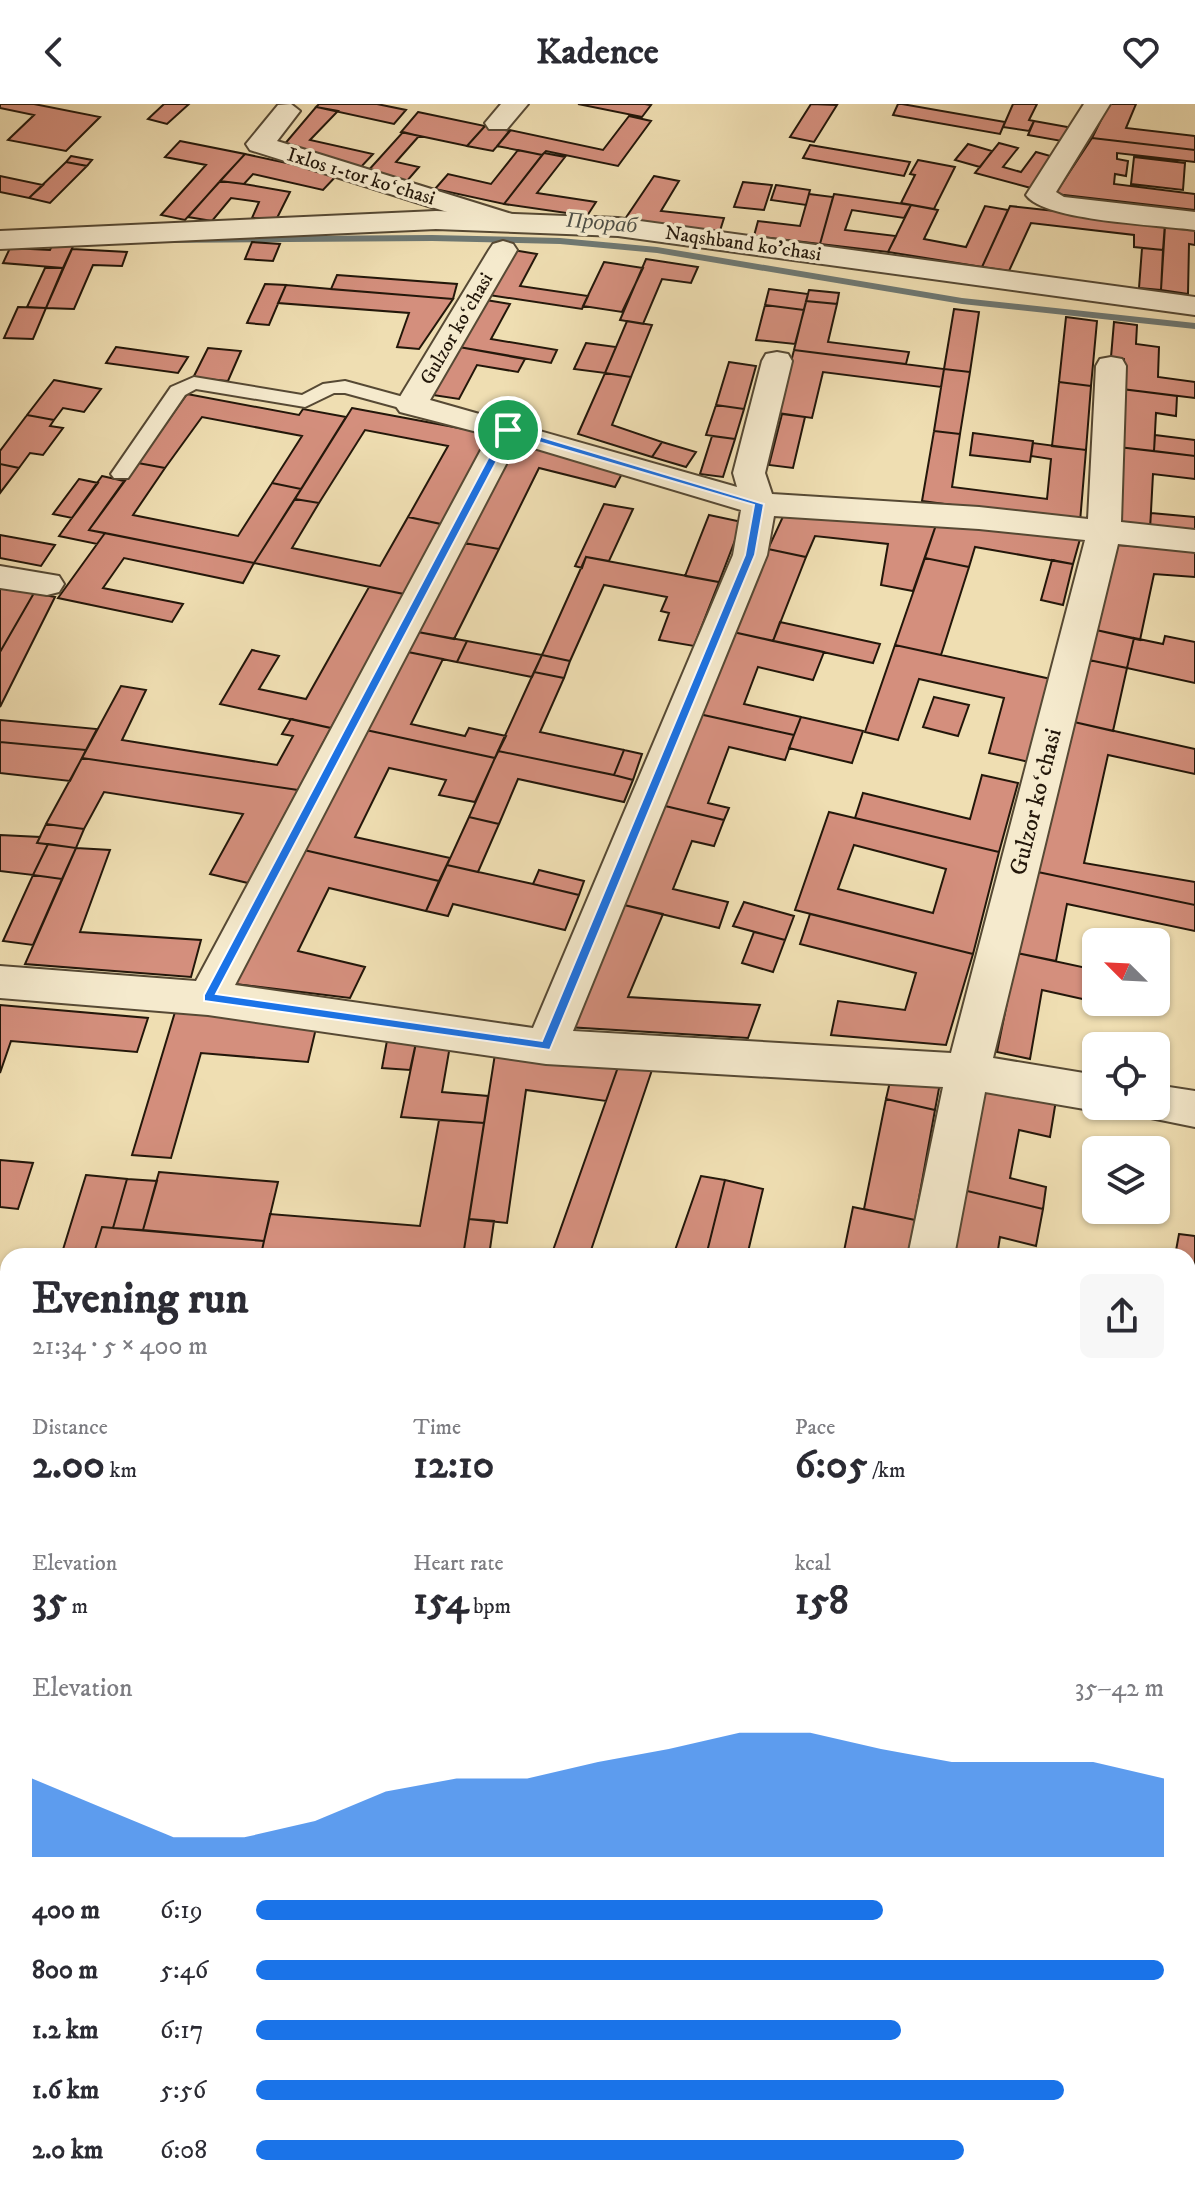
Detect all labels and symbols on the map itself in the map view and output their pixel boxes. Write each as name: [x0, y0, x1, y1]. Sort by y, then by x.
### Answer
street label: Ixlos 1-tor koʻchasi: [284, 143, 438, 211]
water label: Прораб: [564, 206, 639, 240]
street label: Naqshband ko'chasi: [663, 221, 823, 267]
street label: Gulzor koʻchasi: [415, 269, 499, 389]
pin: [474, 396, 542, 464]
street label: Gulzor koʻchasi: [1003, 725, 1069, 879]
north arrow: [1082, 928, 1170, 1016]

